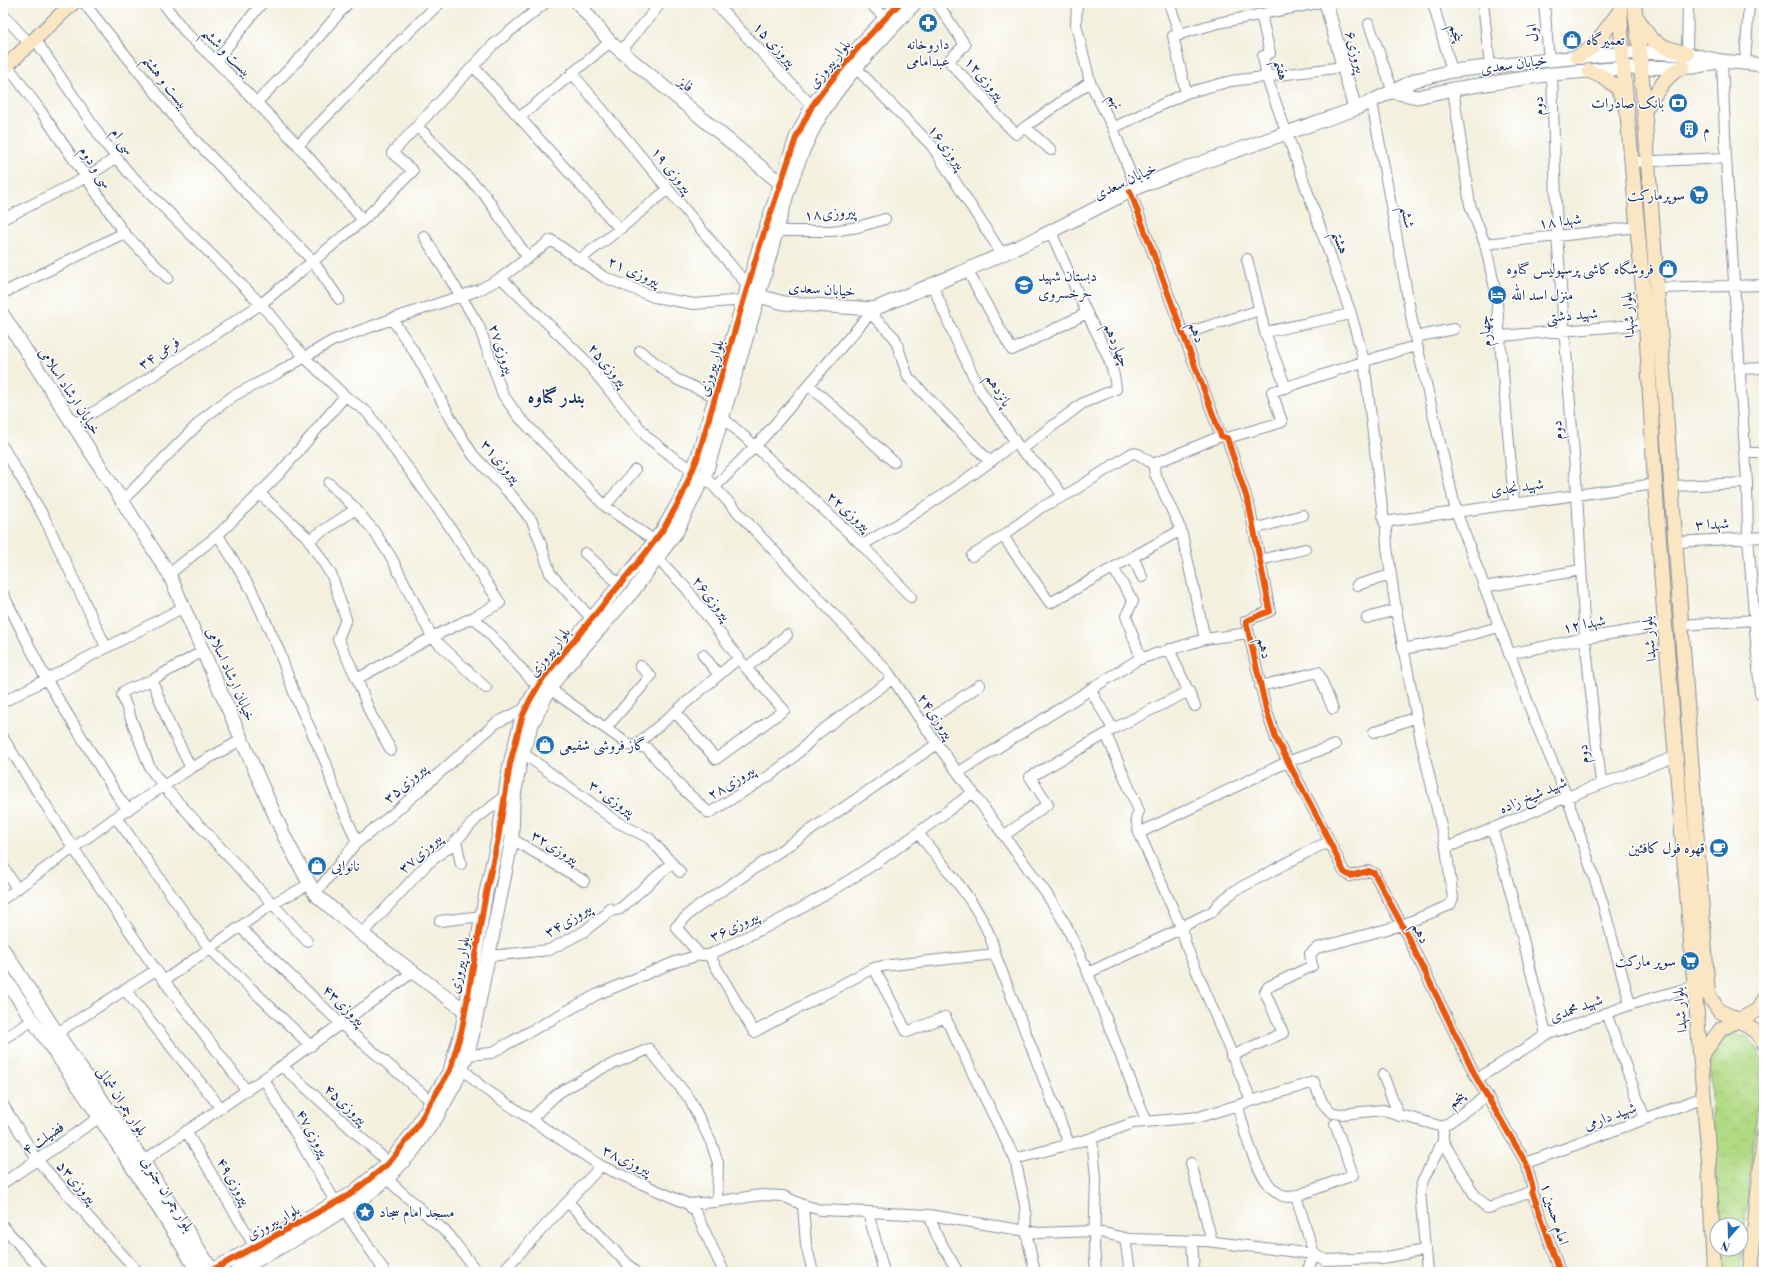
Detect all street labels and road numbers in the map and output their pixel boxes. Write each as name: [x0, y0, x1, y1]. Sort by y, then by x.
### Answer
street label: پیروزی ۱۵: [748, 18, 801, 73]
street label: پنجم: [1441, 22, 1468, 47]
street label: بیست و ششم: [194, 23, 256, 85]
street label: اول: [1522, 23, 1543, 43]
street label: پیروزی۶: [1340, 29, 1371, 77]
street label: بلوار پیروزی: [804, 36, 856, 94]
street label: خیابان سعدی: [1479, 50, 1549, 79]
street label: بیست و هشتم: [134, 51, 193, 117]
street label: پیروزی۱۲: [959, 53, 1010, 106]
street label: هفتم: [1265, 58, 1293, 83]
street label: فایز: [672, 71, 698, 96]
street label: نهم: [1100, 90, 1128, 115]
street label: دوم: [1529, 96, 1551, 116]
street label: پیروزی۱۶: [923, 121, 971, 175]
street label: سی ام: [104, 124, 139, 160]
street label: سی و دوم: [72, 142, 117, 194]
street label: پیروزی ۱۹: [646, 143, 697, 199]
street label: خیابان سعدی: [1091, 159, 1160, 204]
street label: پیروزی۱۸: [803, 202, 858, 226]
street label: ششم: [1391, 204, 1419, 231]
street label: شهدا ۱۸: [1538, 209, 1583, 234]
street label: هشتم: [1323, 228, 1354, 258]
street label: پیروزی ۲۱: [604, 252, 664, 292]
street label: خیابان سعدی: [788, 278, 856, 301]
street label: بلوار شهدا: [1617, 291, 1640, 339]
street label: شهید دشتی: [1545, 304, 1599, 328]
street label: چهارم: [1475, 314, 1499, 348]
street label: دهم: [1180, 319, 1209, 347]
street label: چهاردهم: [1095, 320, 1134, 372]
street label: پیروزی۲۷: [483, 321, 520, 378]
street label: فرعی ۳۴: [135, 333, 184, 374]
street label: بلوار پیروزی: [694, 337, 730, 399]
street label: پیروزی۲۵: [583, 339, 633, 393]
street label: خیابان ارشاد اسلامی: [34, 344, 105, 439]
street label: پانزدهم: [978, 370, 1017, 414]
street label: دوم: [1547, 419, 1571, 440]
street label: پیروزی۳۱: [475, 436, 526, 489]
street label: شهید نجدی: [1489, 474, 1545, 501]
street label: پیروزی۲۲: [822, 487, 876, 537]
street label: شهدا ۳: [1694, 514, 1730, 535]
street label: پیروزی۲۶: [687, 572, 736, 626]
street label: شهدا ۱۲: [1561, 611, 1607, 638]
street label: بلوار شهدا: [1638, 615, 1661, 663]
street label: بلوار پیروزی: [524, 623, 576, 682]
street label: خیابان ارشاد اسلامی: [201, 624, 260, 724]
street label: دهم: [1249, 636, 1276, 662]
street label: پیروزی۲۴: [912, 690, 959, 745]
street label: دوم: [1573, 743, 1597, 765]
street label: پیروزی۳۵: [380, 758, 433, 809]
street label: پیروزی۲۸: [704, 760, 760, 805]
street label: شهید شیخ زاده: [1496, 773, 1572, 822]
street label: پیروزی۳۰: [584, 776, 640, 822]
street label: پیروزی۳۲: [527, 826, 583, 870]
street label: پیروزی۳۷: [395, 828, 448, 879]
street label: پیروزی۳۴: [541, 898, 597, 943]
street label: پیروزی۳۶: [707, 906, 763, 947]
street label: دهم: [1404, 919, 1434, 949]
street label: بلوار پیروزی: [445, 935, 475, 996]
street label: پیروزی۴۳: [317, 981, 370, 1032]
street label: بلوار شهدا: [1669, 986, 1692, 1034]
street label: شهید محمدی: [1547, 990, 1605, 1027]
street label: بلوار چمران شمالی: [91, 1063, 152, 1140]
street label: پیروزی۴۵: [319, 1080, 372, 1130]
street label: پنجم: [1443, 1086, 1473, 1116]
street label: شهید دارمی: [1581, 1098, 1639, 1135]
street label: پیروزی۴۷: [290, 1106, 334, 1162]
street label: فضیلت ۴: [18, 1117, 68, 1159]
street label: پیروزی۳۸: [599, 1141, 655, 1181]
street label: بلوار چمران جنوبی: [136, 1153, 198, 1236]
street label: پیروزی۴۹: [211, 1154, 256, 1210]
street label: پیروزی۵۳: [51, 1157, 102, 1210]
street label: امام حسین ۱: [1533, 1181, 1573, 1248]
street label: بلوار پیروزی: [243, 1200, 304, 1245]

